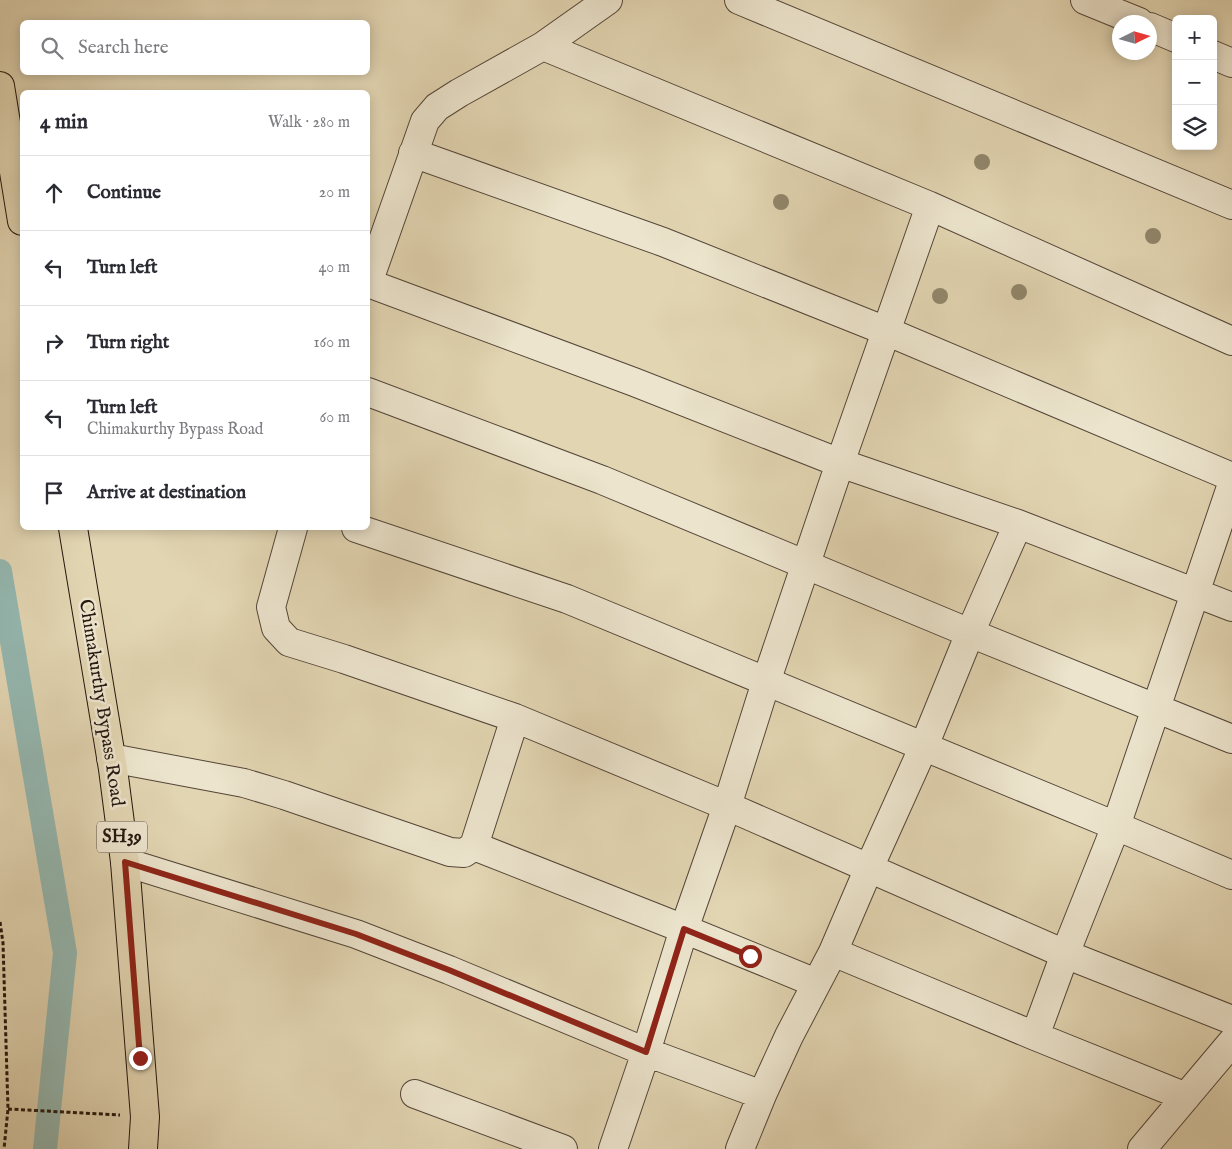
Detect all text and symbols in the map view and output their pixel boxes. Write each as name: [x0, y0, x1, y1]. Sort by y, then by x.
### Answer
north arrow: [1112, 15, 1157, 60]
map controls: [1172, 15, 1217, 150]
button: +: [1172, 15, 1217, 60]
search box: [20, 20, 370, 75]
icon: search: [38, 34, 66, 62]
text: Search here: [78, 36, 169, 60]
button: −: [1172, 60, 1217, 105]
button: layers: [1172, 105, 1217, 150]
text: 4 min: [40, 109, 88, 136]
text: Walk · 280 m: [268, 113, 350, 133]
icon: ahead: [40, 179, 68, 207]
text: Continue: [87, 181, 161, 205]
text: 20 m: [319, 183, 350, 203]
icon: left: [40, 254, 68, 282]
text: Turn left: [87, 256, 158, 280]
text: 40 m: [318, 258, 350, 278]
icon: right: [40, 329, 68, 357]
text: Turn right: [87, 331, 169, 355]
text: 160 m: [314, 333, 350, 353]
text: Turn left: [87, 396, 158, 420]
icon: left: [40, 404, 68, 432]
text: 60 m: [320, 408, 350, 428]
text: Chimakurthy Bypass Road: [87, 420, 263, 440]
icon: arrive: [40, 479, 68, 507]
text: Arrive at destination: [87, 481, 246, 505]
street label: Chimakurthy Bypass Road: [73, 598, 129, 809]
road number: SH39: [97, 822, 147, 852]
route start: [739, 945, 762, 968]
route end: [129, 1047, 152, 1070]

